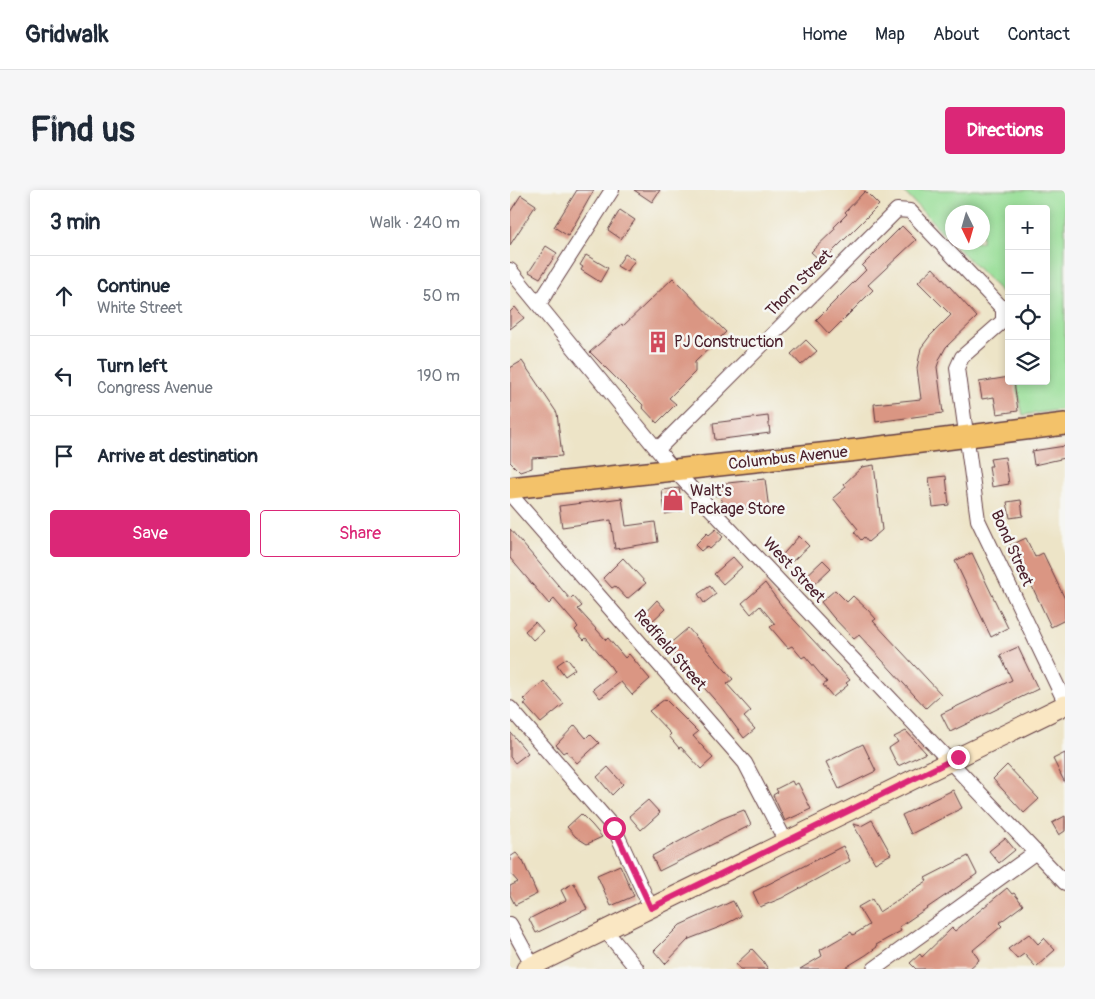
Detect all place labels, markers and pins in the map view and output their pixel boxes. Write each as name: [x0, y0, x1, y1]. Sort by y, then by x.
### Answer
building icon: PJ Construction: [645, 329, 671, 355]
place label: PJ Construction: [674, 332, 783, 352]
place label: Walt's Package Store: [690, 481, 785, 519]
shop icon: Walt's Package Store: [660, 487, 686, 513]

